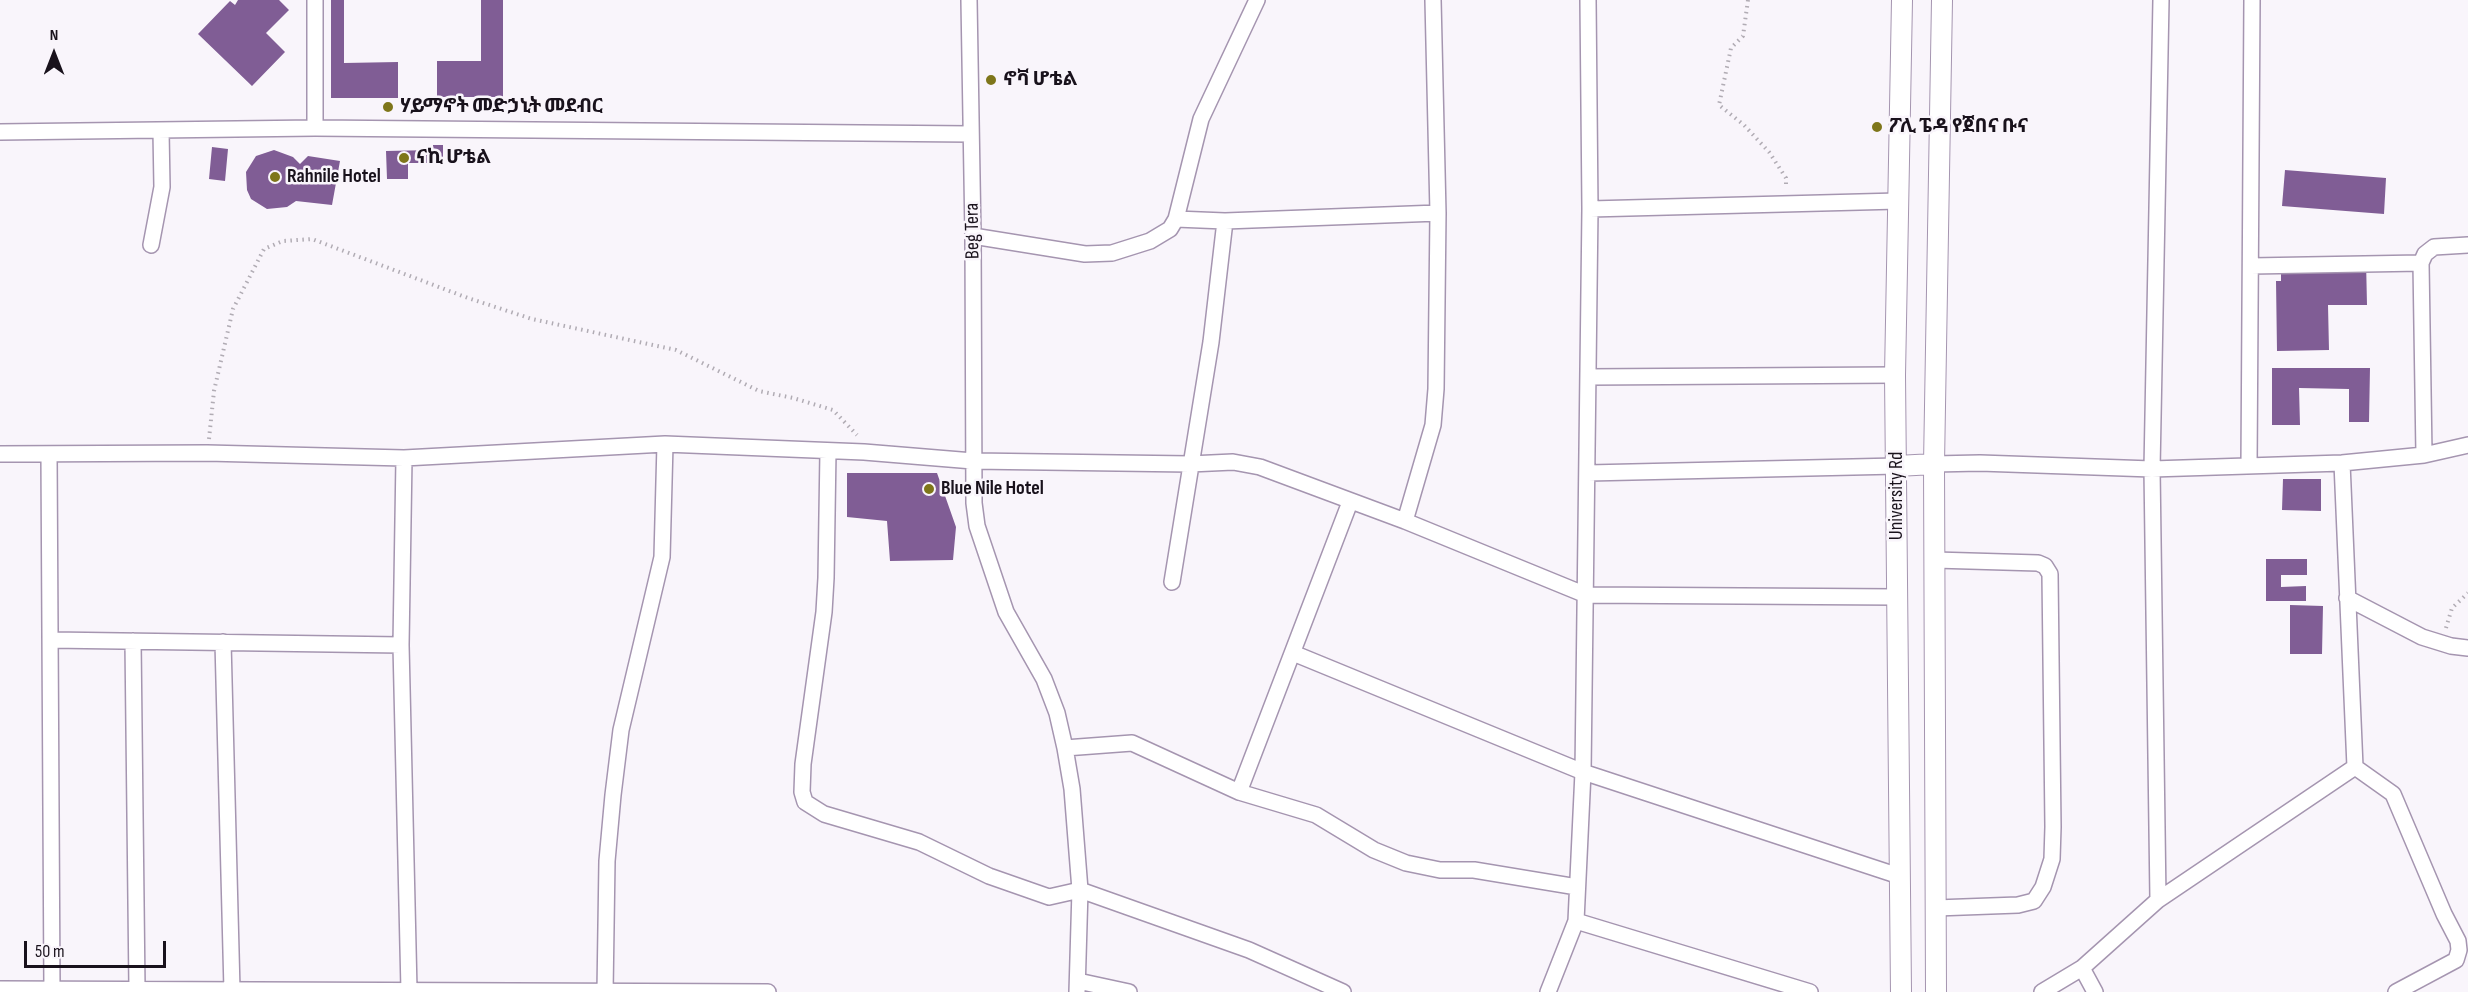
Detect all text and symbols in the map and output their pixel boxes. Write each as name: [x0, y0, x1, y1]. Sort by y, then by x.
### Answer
north arrow: [24, 24, 84, 84]
text: N: [50, 26, 58, 45]
place label: ኖቫ ሆቴል: [1003, 68, 1077, 92]
marker: ኖቫ ሆቴል: [984, 73, 998, 87]
place label: ሃይማኖት መድኃኒት መደብር: [400, 95, 603, 119]
marker: ሃይማኖት መድኃኒት መደብር: [381, 100, 395, 114]
place label: ፖሊ ፔዳ የጀበና ቡና: [1889, 115, 2028, 139]
marker: ፖሊ ፔዳ የጀበና ቡና: [1870, 120, 1884, 134]
place label: ናኪ ሆቴል: [416, 146, 491, 170]
marker: ናኪ ሆቴል: [397, 151, 411, 165]
place label: Rahnile Hotel: [287, 165, 381, 189]
marker: Rahnile Hotel: [268, 170, 282, 184]
street label: Beg Tera: [961, 203, 985, 259]
street label: University Rd: [1885, 452, 1909, 540]
place label: Blue Nile Hotel: [941, 477, 1044, 501]
marker: Blue Nile Hotel: [922, 482, 936, 496]
scale bar: [27, 929, 170, 967]
text: 50 m: [35, 941, 65, 962]

